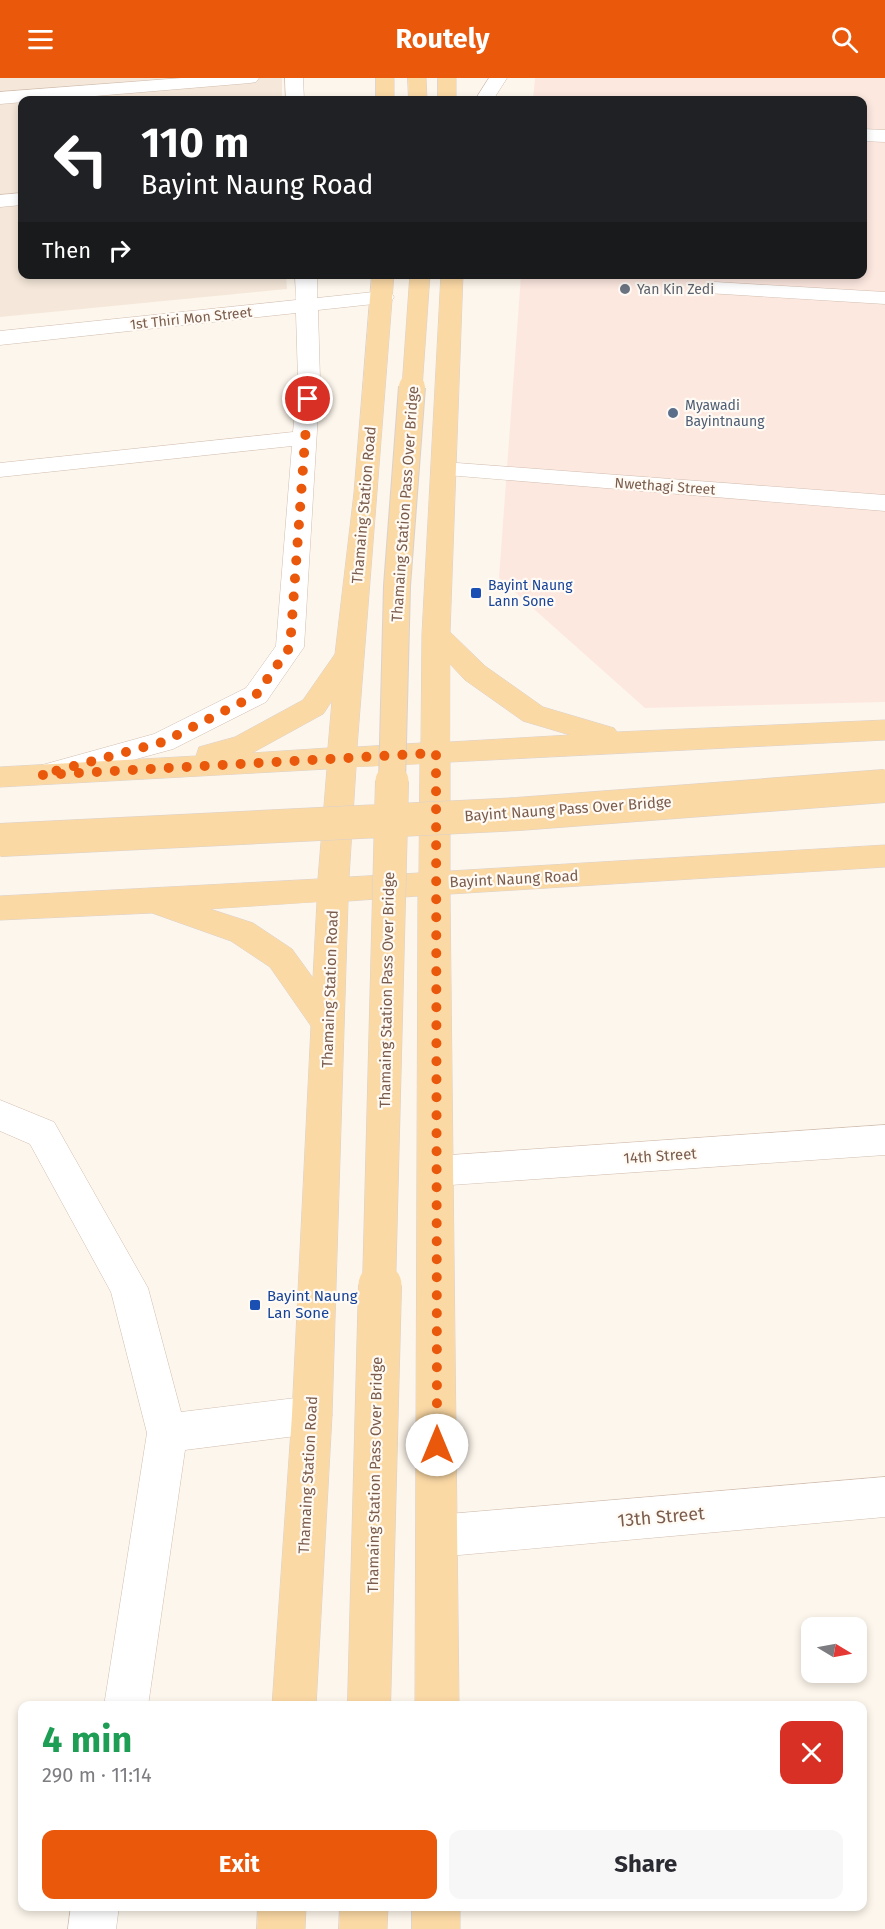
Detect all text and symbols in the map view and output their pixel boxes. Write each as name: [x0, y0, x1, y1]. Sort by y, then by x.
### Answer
icon: menu: [24, 23, 57, 56]
text: Routely: [395, 23, 490, 55]
icon: search: [828, 23, 861, 56]
text: 110 m: [141, 118, 249, 168]
icon: left: [42, 120, 120, 198]
text: Bayint Naung Road: [141, 169, 373, 201]
icon: right: [103, 234, 136, 267]
text: Then: [42, 237, 91, 264]
place label: Yan Kin Zedi: [637, 281, 714, 298]
marker: Yan Kin Zedi: [618, 282, 632, 296]
street label: 1st Thiri Mon Street: [129, 304, 254, 333]
pin: [282, 373, 333, 424]
icon: arrive: [291, 382, 324, 415]
street label: Thamaing Station Pass Over Bridge: [388, 385, 422, 623]
place label: Myawadi Bayintnaung: [685, 397, 765, 430]
marker: Myawadi Bayintnaung: [666, 406, 680, 420]
street label: Thamaing Station Road: [348, 426, 380, 584]
street label: Nwethagi Street: [614, 475, 717, 499]
place label: Bayint Naung Lann Sone: [488, 577, 573, 610]
marker: Bayint Naung Lann Sone: [469, 586, 483, 600]
street label: Bayint Naung Pass Over Bridge: [464, 793, 672, 825]
street label: Bayint Naung Road: [449, 867, 579, 891]
street label: Thamaing Station Pass Over Bridge: [376, 872, 398, 1108]
street label: Thamaing Station Road: [318, 910, 342, 1068]
street label: 14th Street: [623, 1144, 698, 1168]
place label: Bayint Naung Lan Sone: [267, 1287, 358, 1322]
marker: Bayint Naung Lan Sone: [248, 1298, 262, 1312]
street label: Thamaing Station Pass Over Bridge: [364, 1357, 386, 1593]
street label: Thamaing Station Road: [295, 1396, 321, 1554]
position arrow: [405, 1413, 469, 1477]
street label: 13th Street: [616, 1502, 706, 1532]
north arrow: [801, 1617, 867, 1683]
map controls: [801, 1617, 867, 1683]
text: 4 min: [42, 1718, 132, 1762]
button: close: [780, 1721, 843, 1784]
text: 290 m · 11:14: [42, 1763, 152, 1787]
button: Exit: [42, 1830, 437, 1899]
button: Share: [449, 1830, 843, 1899]

